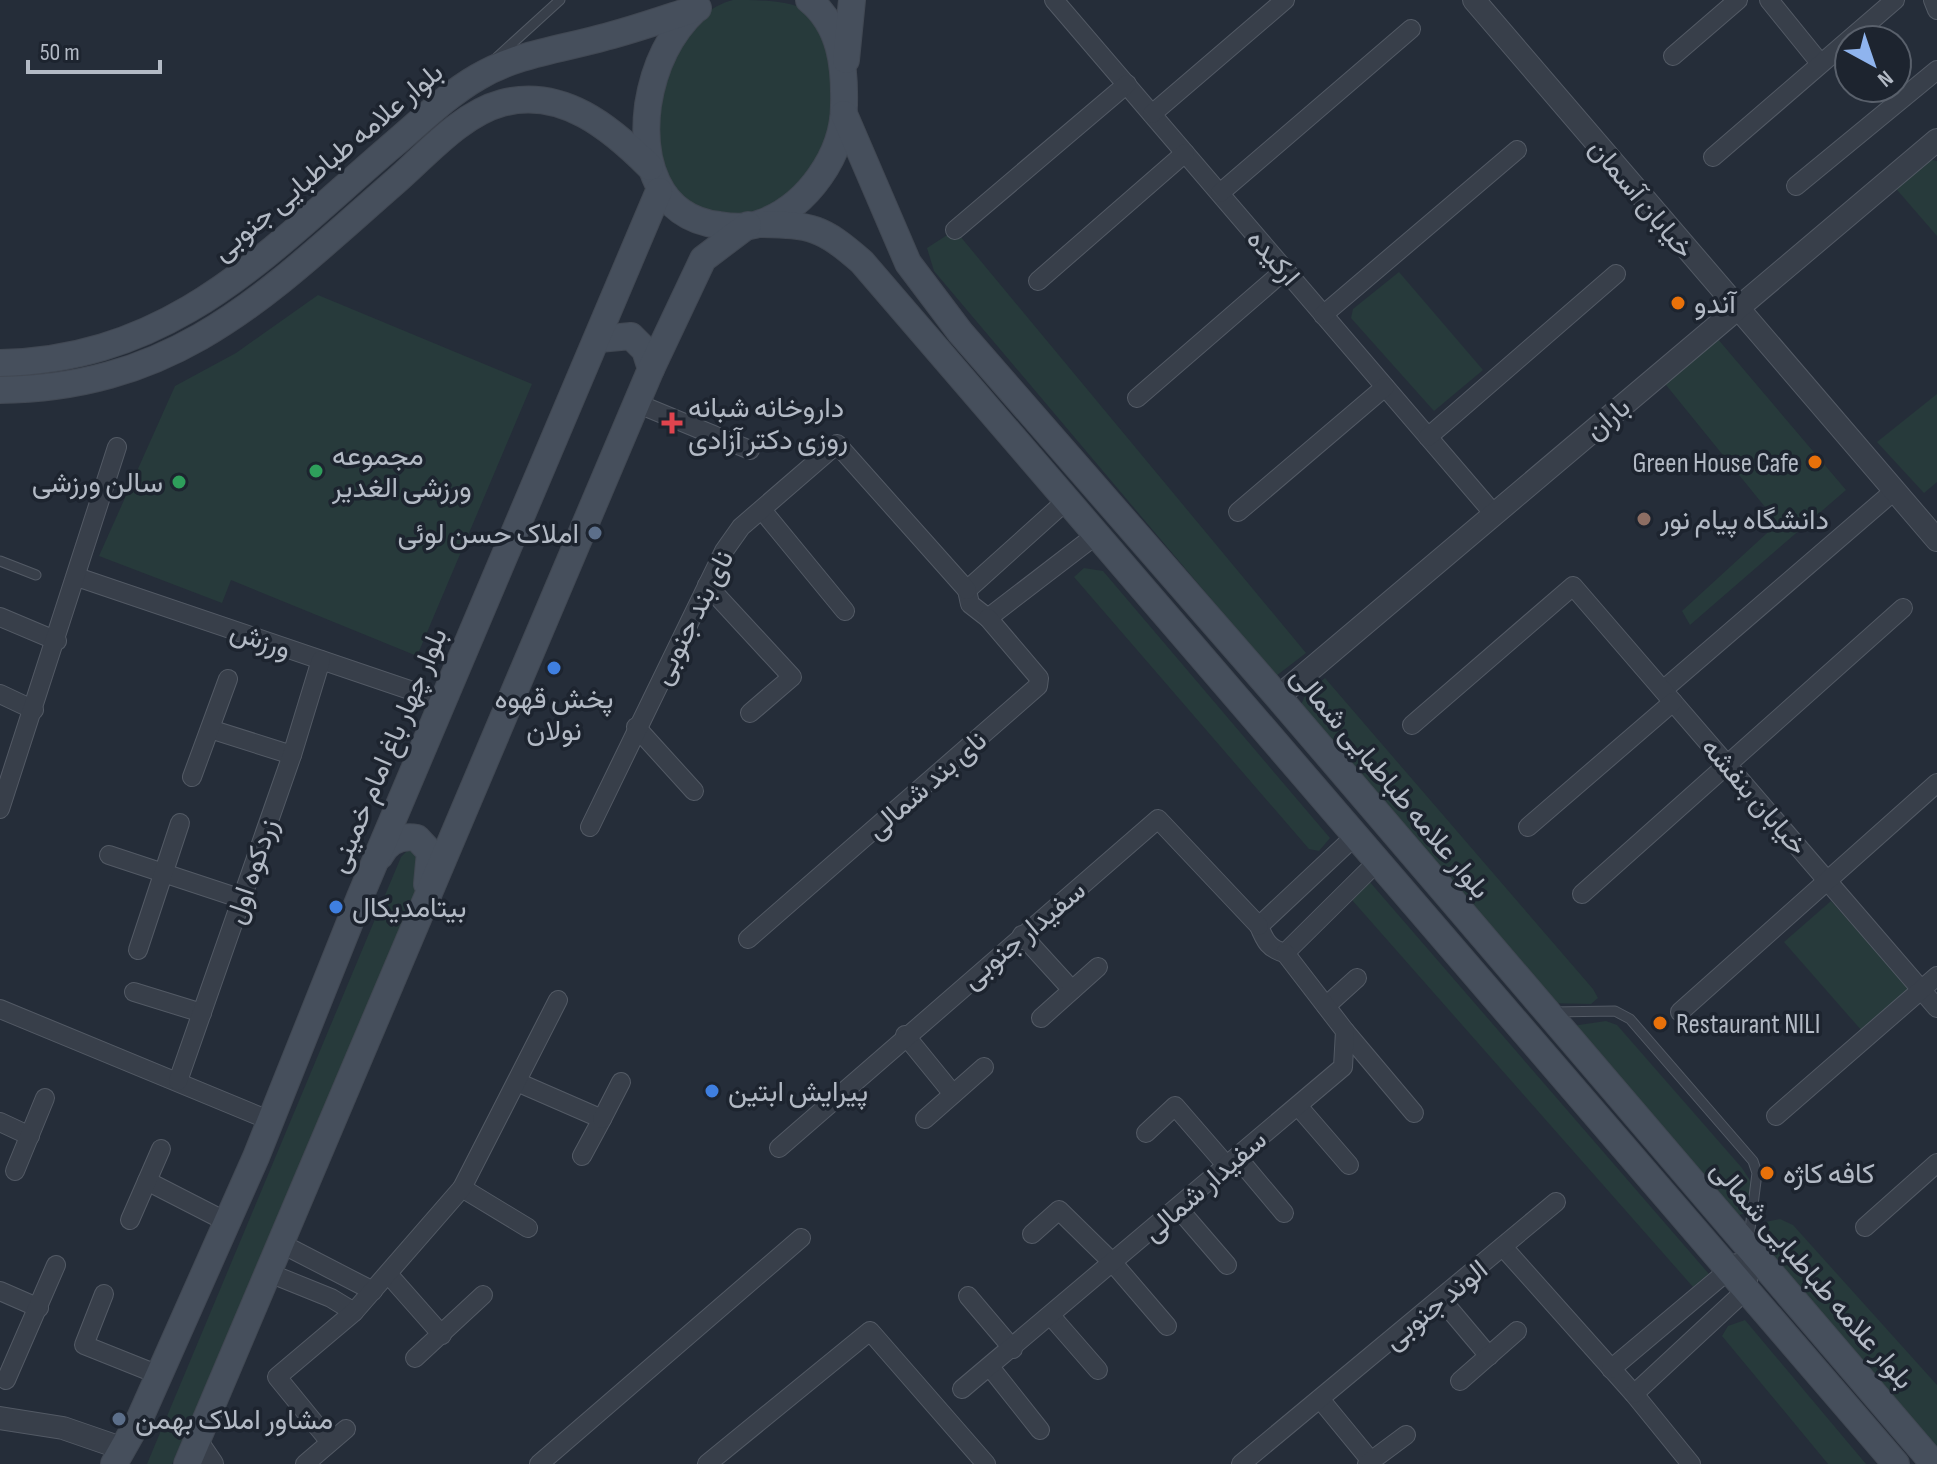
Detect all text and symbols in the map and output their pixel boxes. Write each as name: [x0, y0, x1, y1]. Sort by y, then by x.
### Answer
scale bar: [28, 24, 160, 74]
north arrow: [1833, 24, 1913, 104]
text: 50 m: [40, 38, 80, 67]
street label: بلوار علامه طباطبایی جنوبی: [206, 56, 450, 268]
text: N: [1872, 64, 1898, 92]
street label: خیابان آسمان: [1581, 132, 1700, 266]
street label: ارکیده: [1239, 223, 1306, 293]
place label: آندو: [1694, 288, 1738, 321]
marker: آندو: [1669, 294, 1687, 312]
street label: باران: [1579, 391, 1637, 447]
place label: داروخانه شبانه روزی دکتر آزادی: [688, 392, 848, 457]
marker: داروخانه شبانه روزی دکتر آزادی: [663, 414, 681, 432]
place label: مجموعه ورزشی الغدیر: [331, 440, 472, 505]
place label: Green House Cafe: [1633, 447, 1799, 480]
marker: Green House Cafe: [1806, 453, 1824, 471]
marker: مجموعه ورزشی الغدیر: [307, 462, 325, 480]
place label: سالن ورزشی: [32, 467, 163, 500]
marker: سالن ورزشی: [170, 473, 188, 491]
place label: دانشگاه پیام نور: [1659, 504, 1829, 538]
marker: دانشگاه پیام نور: [1635, 510, 1653, 528]
place label: املاک حسن لوئی: [397, 518, 579, 551]
marker: املاک حسن لوئی: [586, 524, 604, 542]
street label: نای بند جنوبی: [645, 545, 741, 690]
street label: ورزش: [226, 615, 295, 666]
street label: بلوار چهار باغ امام خمینی: [322, 623, 456, 878]
marker: پخش قهوه نولان: [545, 659, 563, 677]
street label: بلوار علامه طباطبایی شمالی: [1283, 660, 1497, 906]
place label: پخش قهوه نولان: [494, 683, 614, 748]
street label: نای بند شمالی: [860, 724, 994, 846]
street label: خیابان بنفشه: [1694, 731, 1814, 863]
street label: زردکوه اول: [219, 815, 286, 928]
street label: سفیدار جنوبی: [955, 874, 1093, 996]
place label: بیتامدیکال: [352, 892, 467, 925]
marker: بیتامدیکال: [327, 898, 345, 916]
place label: Restaurant NILI: [1676, 1008, 1820, 1041]
marker: Restaurant NILI: [1651, 1014, 1669, 1032]
place label: پیرایش ابتین: [728, 1076, 868, 1110]
marker: پیرایش ابتین: [703, 1082, 721, 1100]
street label: سفیدار شمالی: [1136, 1123, 1274, 1249]
street label: بلوار علامه طباطبایی شمالی: [1703, 1154, 1920, 1396]
place label: کافه کاژه: [1783, 1158, 1875, 1191]
marker: کافه کاژه: [1758, 1164, 1776, 1182]
street label: الوند جنوبی: [1377, 1253, 1495, 1357]
place label: مشاور املاک بهمن: [135, 1404, 333, 1437]
marker: مشاور املاک بهمن: [110, 1410, 128, 1428]

